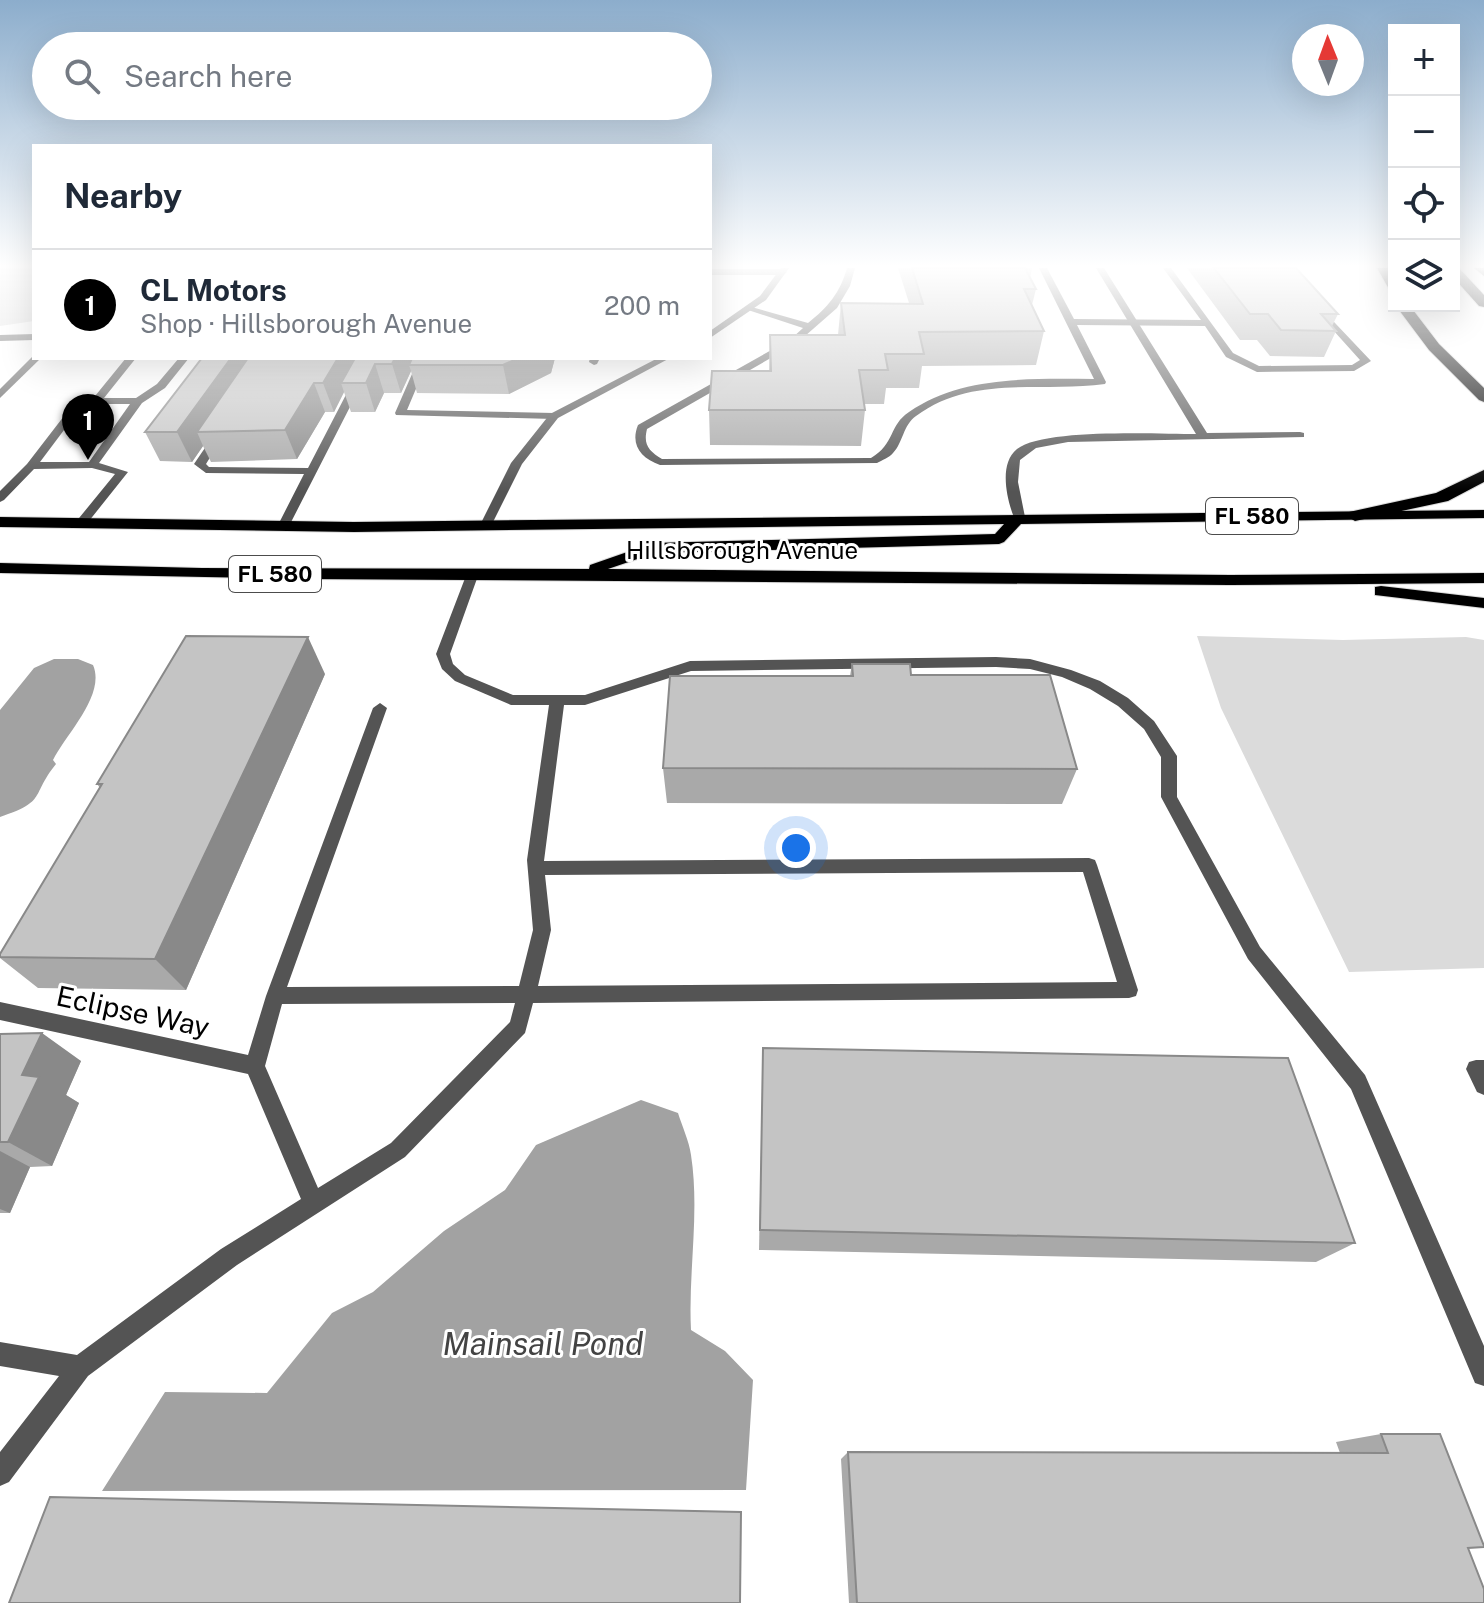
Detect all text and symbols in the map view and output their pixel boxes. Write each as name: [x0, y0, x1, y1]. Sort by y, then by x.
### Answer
north arrow: [1292, 24, 1364, 96]
map controls: [1388, 24, 1460, 312]
button: +: [1388, 24, 1460, 96]
search box: [32, 32, 712, 120]
icon: search: [60, 54, 104, 98]
text: Search here: [124, 58, 292, 94]
button: −: [1388, 96, 1460, 168]
button: locate: [1388, 168, 1460, 240]
text: Nearby: [64, 176, 182, 216]
button: layers: [1388, 240, 1460, 312]
text: CL Motors: [140, 272, 287, 308]
text: 1: [84, 290, 96, 321]
text: 200 m: [604, 290, 680, 321]
text: Shop · Hillsborough Avenue: [140, 308, 472, 339]
pin: 1: [62, 394, 114, 460]
road number: FL 580: [1206, 498, 1298, 534]
street label: Hillsborough Avenue: [626, 536, 858, 564]
road number: FL 580: [229, 556, 321, 592]
your location: [776, 828, 816, 868]
street label: Eclipse Way: [53, 979, 213, 1043]
water label: Mainsail Pond: [443, 1325, 644, 1362]

